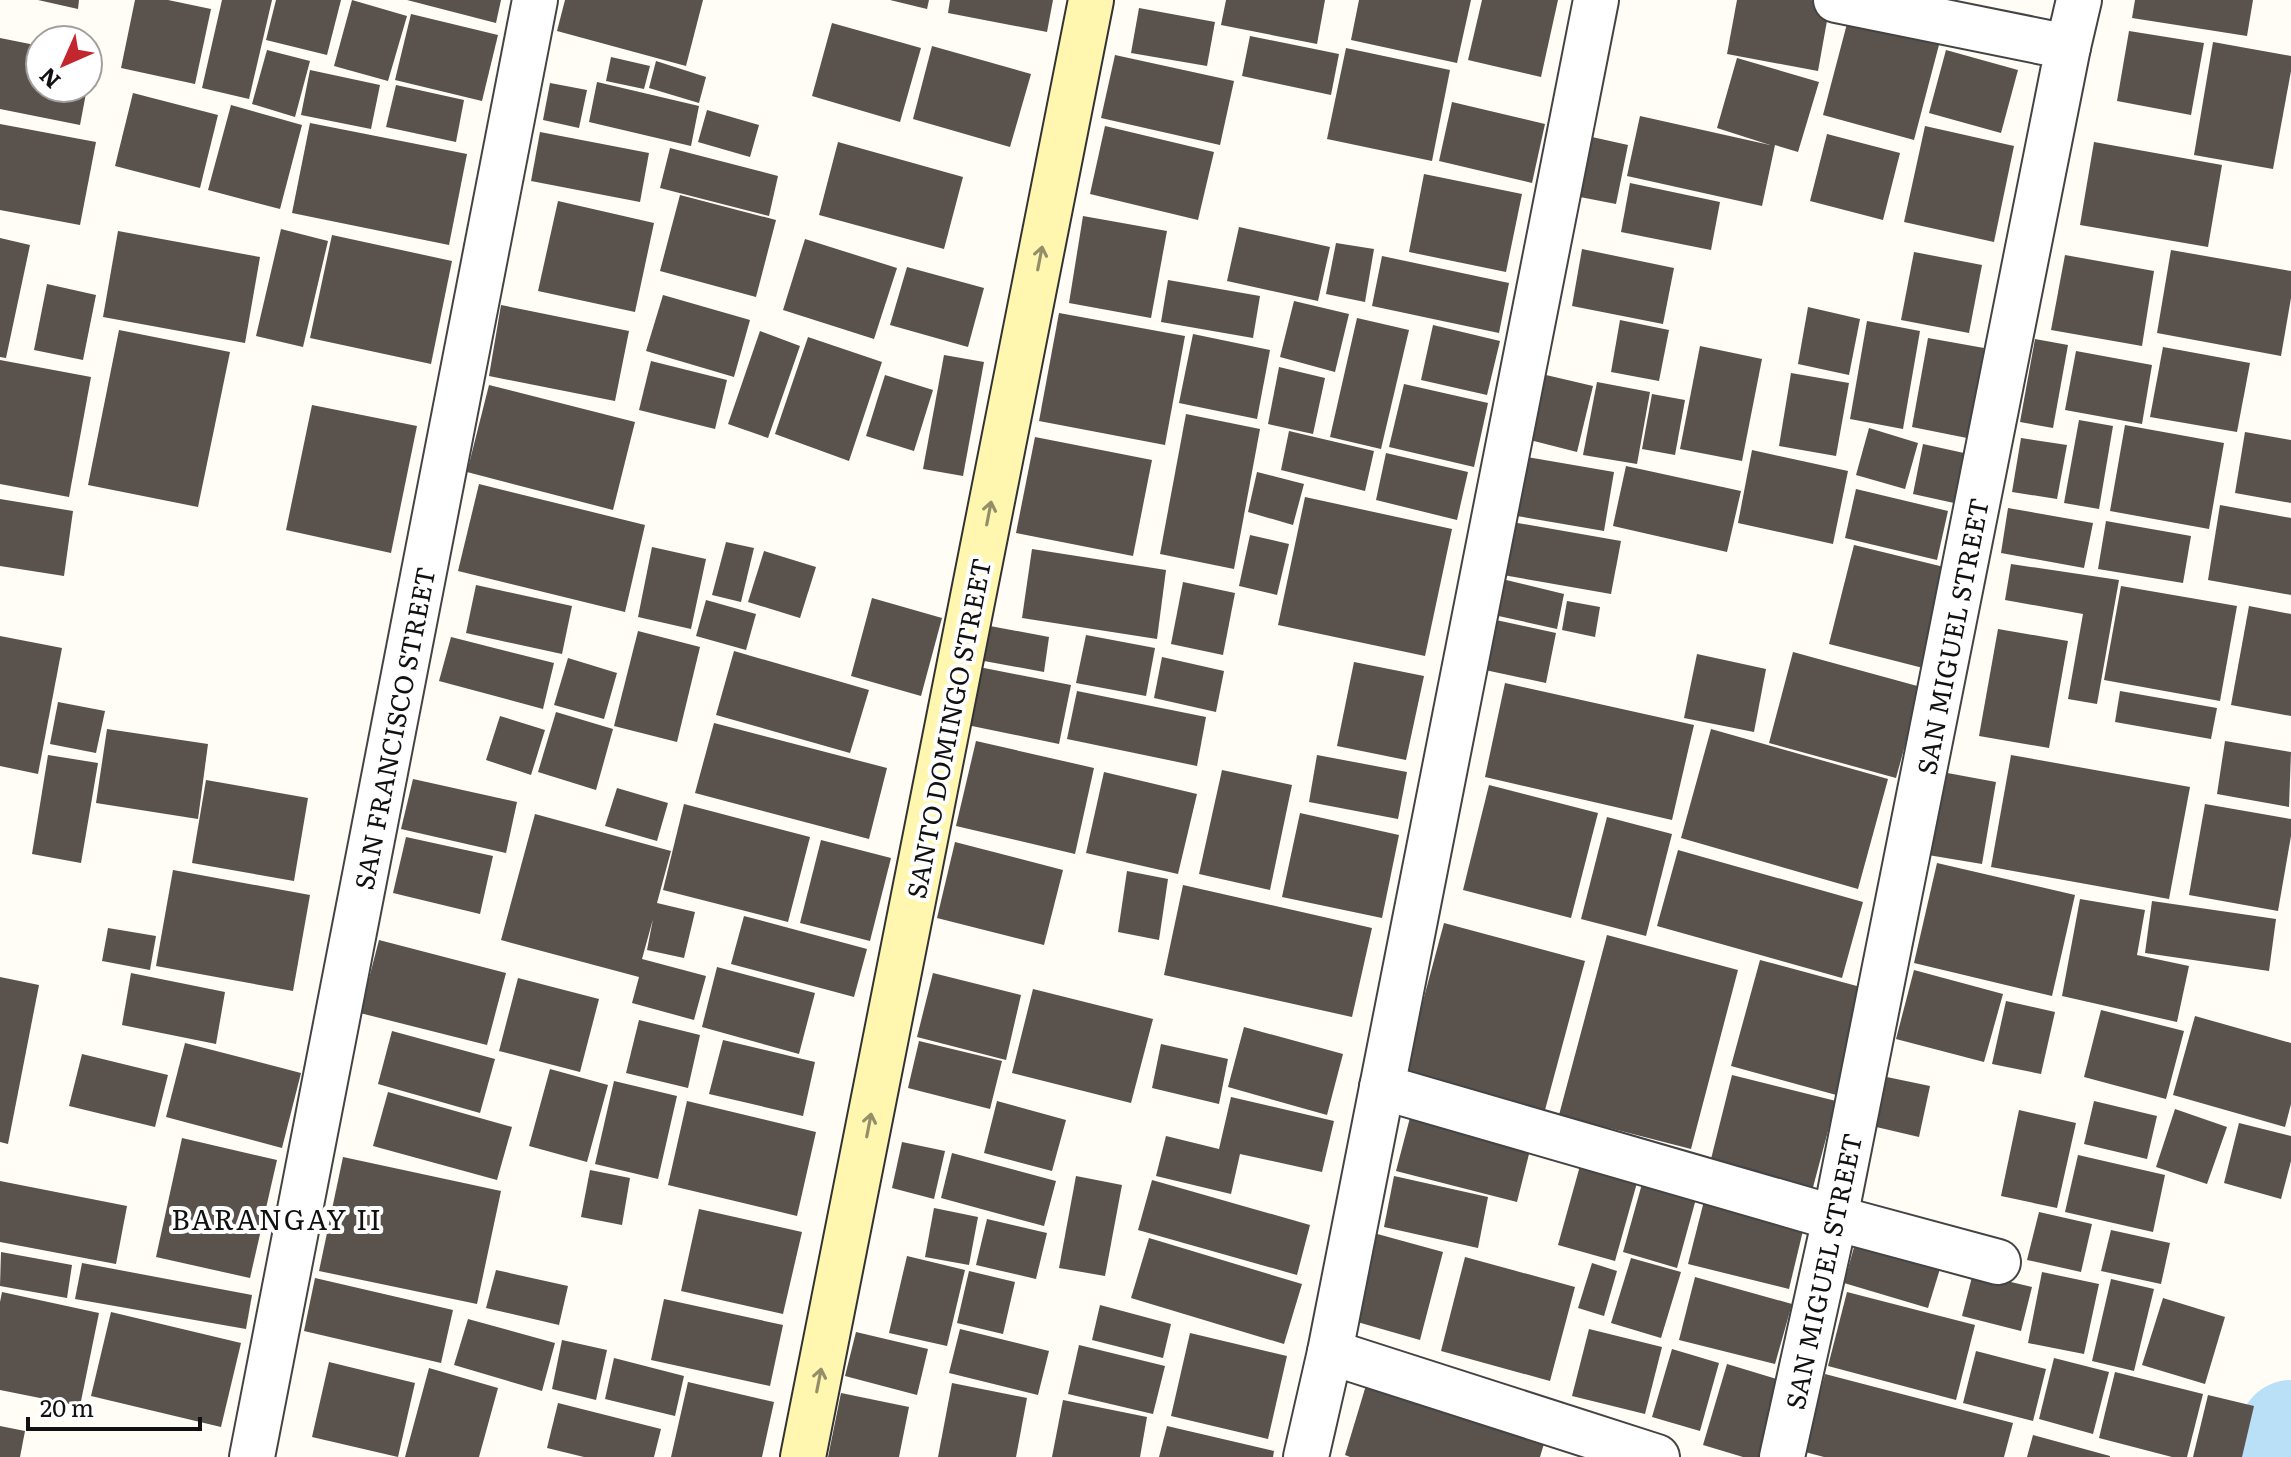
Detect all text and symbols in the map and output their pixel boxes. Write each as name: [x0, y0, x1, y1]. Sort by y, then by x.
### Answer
north arrow: [24, 24, 104, 104]
text: N: [31, 61, 67, 97]
one-way arrow: [1033, 246, 1048, 271]
street label: SAN MIGUEL STREET: [1905, 494, 1997, 778]
one-way arrow: [983, 501, 998, 526]
street label: SANTO DOMINGO STREET: [895, 554, 999, 902]
street label: SAN FRANCISCO STREET: [343, 563, 443, 893]
one-way arrow: [862, 1113, 877, 1139]
street label: SAN MIGUEL STREET: [1774, 1129, 1870, 1413]
district label: BARANGAY II: [171, 1197, 383, 1239]
one-way arrow: [812, 1368, 827, 1394]
scale bar: [28, 1381, 200, 1431]
text: 20 m: [40, 1389, 94, 1424]

